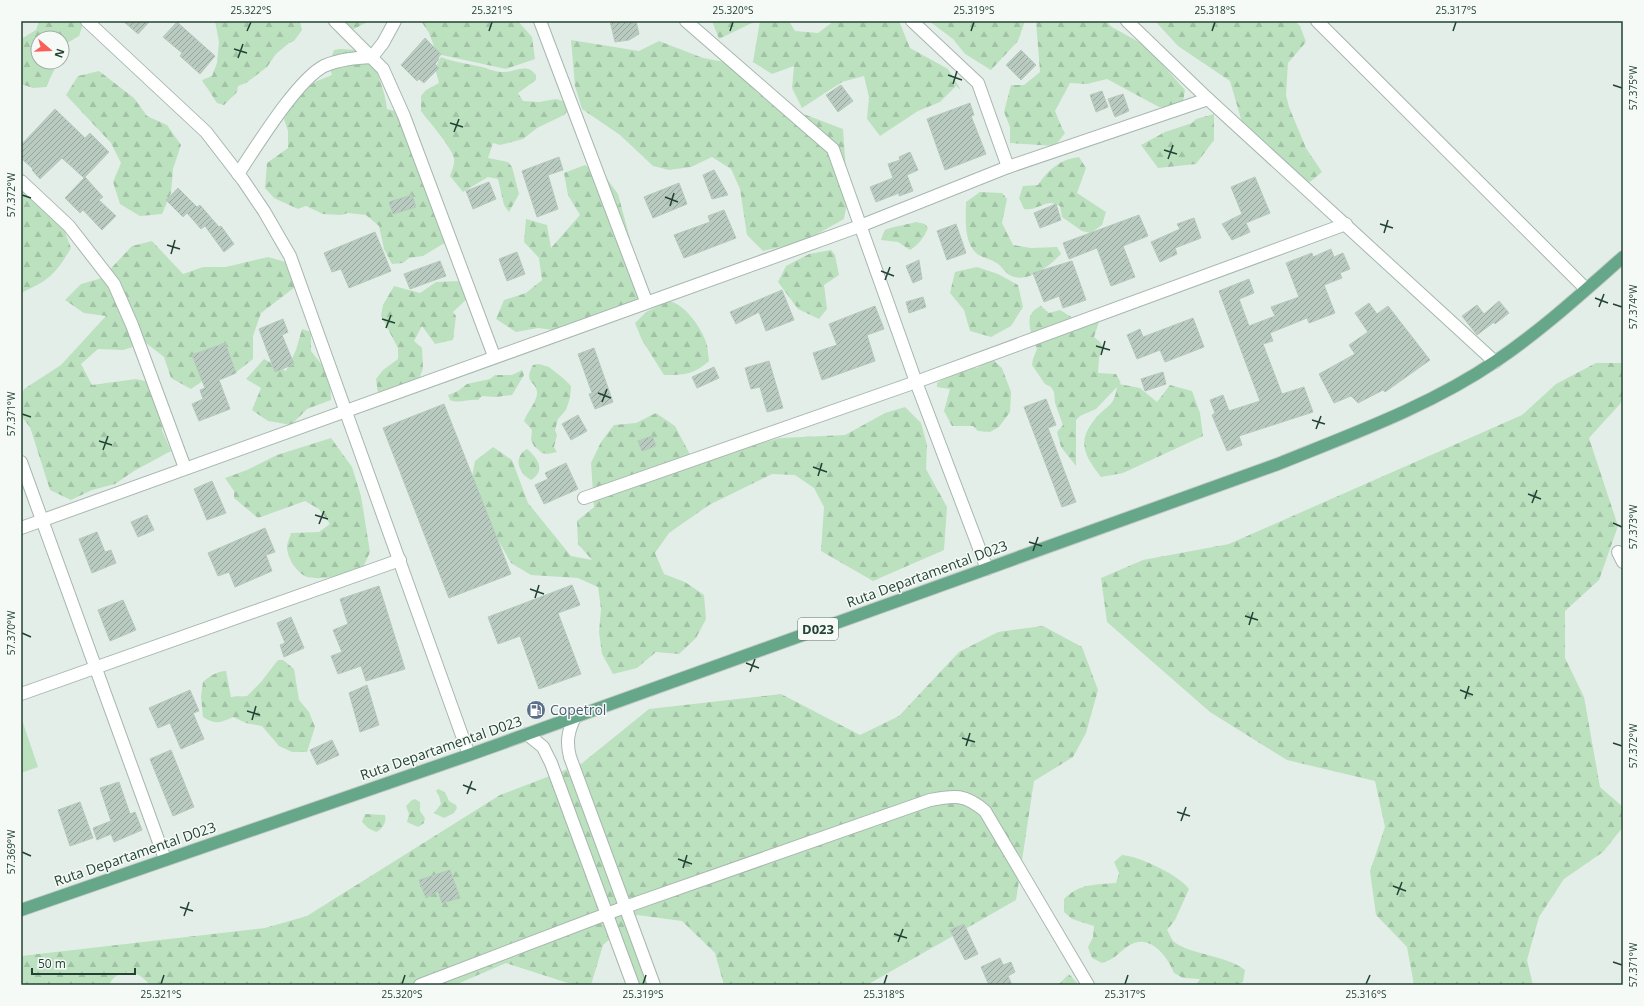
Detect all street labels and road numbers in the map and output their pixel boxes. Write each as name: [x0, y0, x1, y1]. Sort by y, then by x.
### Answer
street label: Ruta Departamental D023: [844, 536, 1010, 612]
road number: D023: [798, 618, 838, 640]
street label: Ruta Departamental D023: [357, 711, 524, 784]
street label: Ruta Departamental D023: [51, 817, 218, 890]

